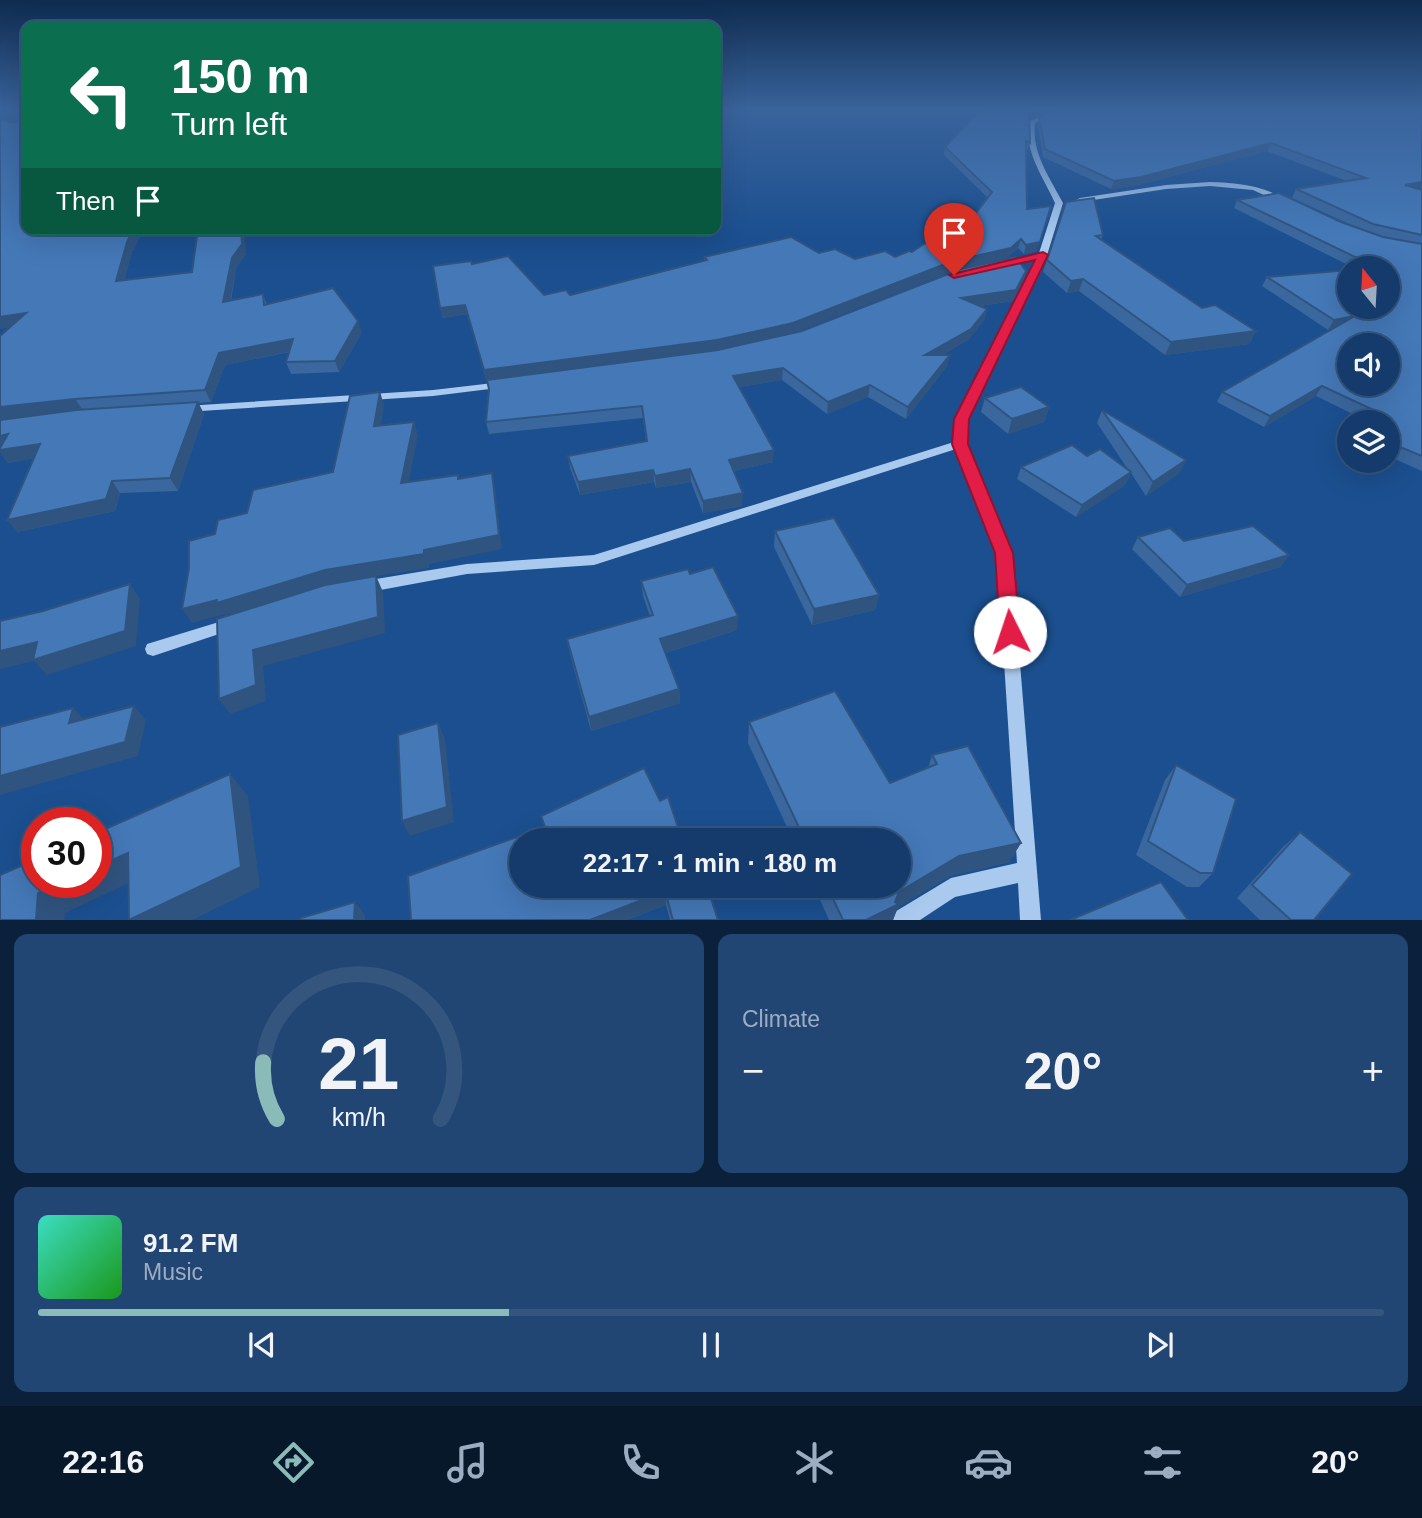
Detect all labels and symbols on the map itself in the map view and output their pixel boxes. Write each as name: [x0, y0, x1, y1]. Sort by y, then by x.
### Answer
pin: [924, 203, 984, 275]
north arrow: [1337, 256, 1400, 318]
position arrow: [973, 595, 1047, 669]
speed limit sign: 30: [21, 807, 112, 898]

